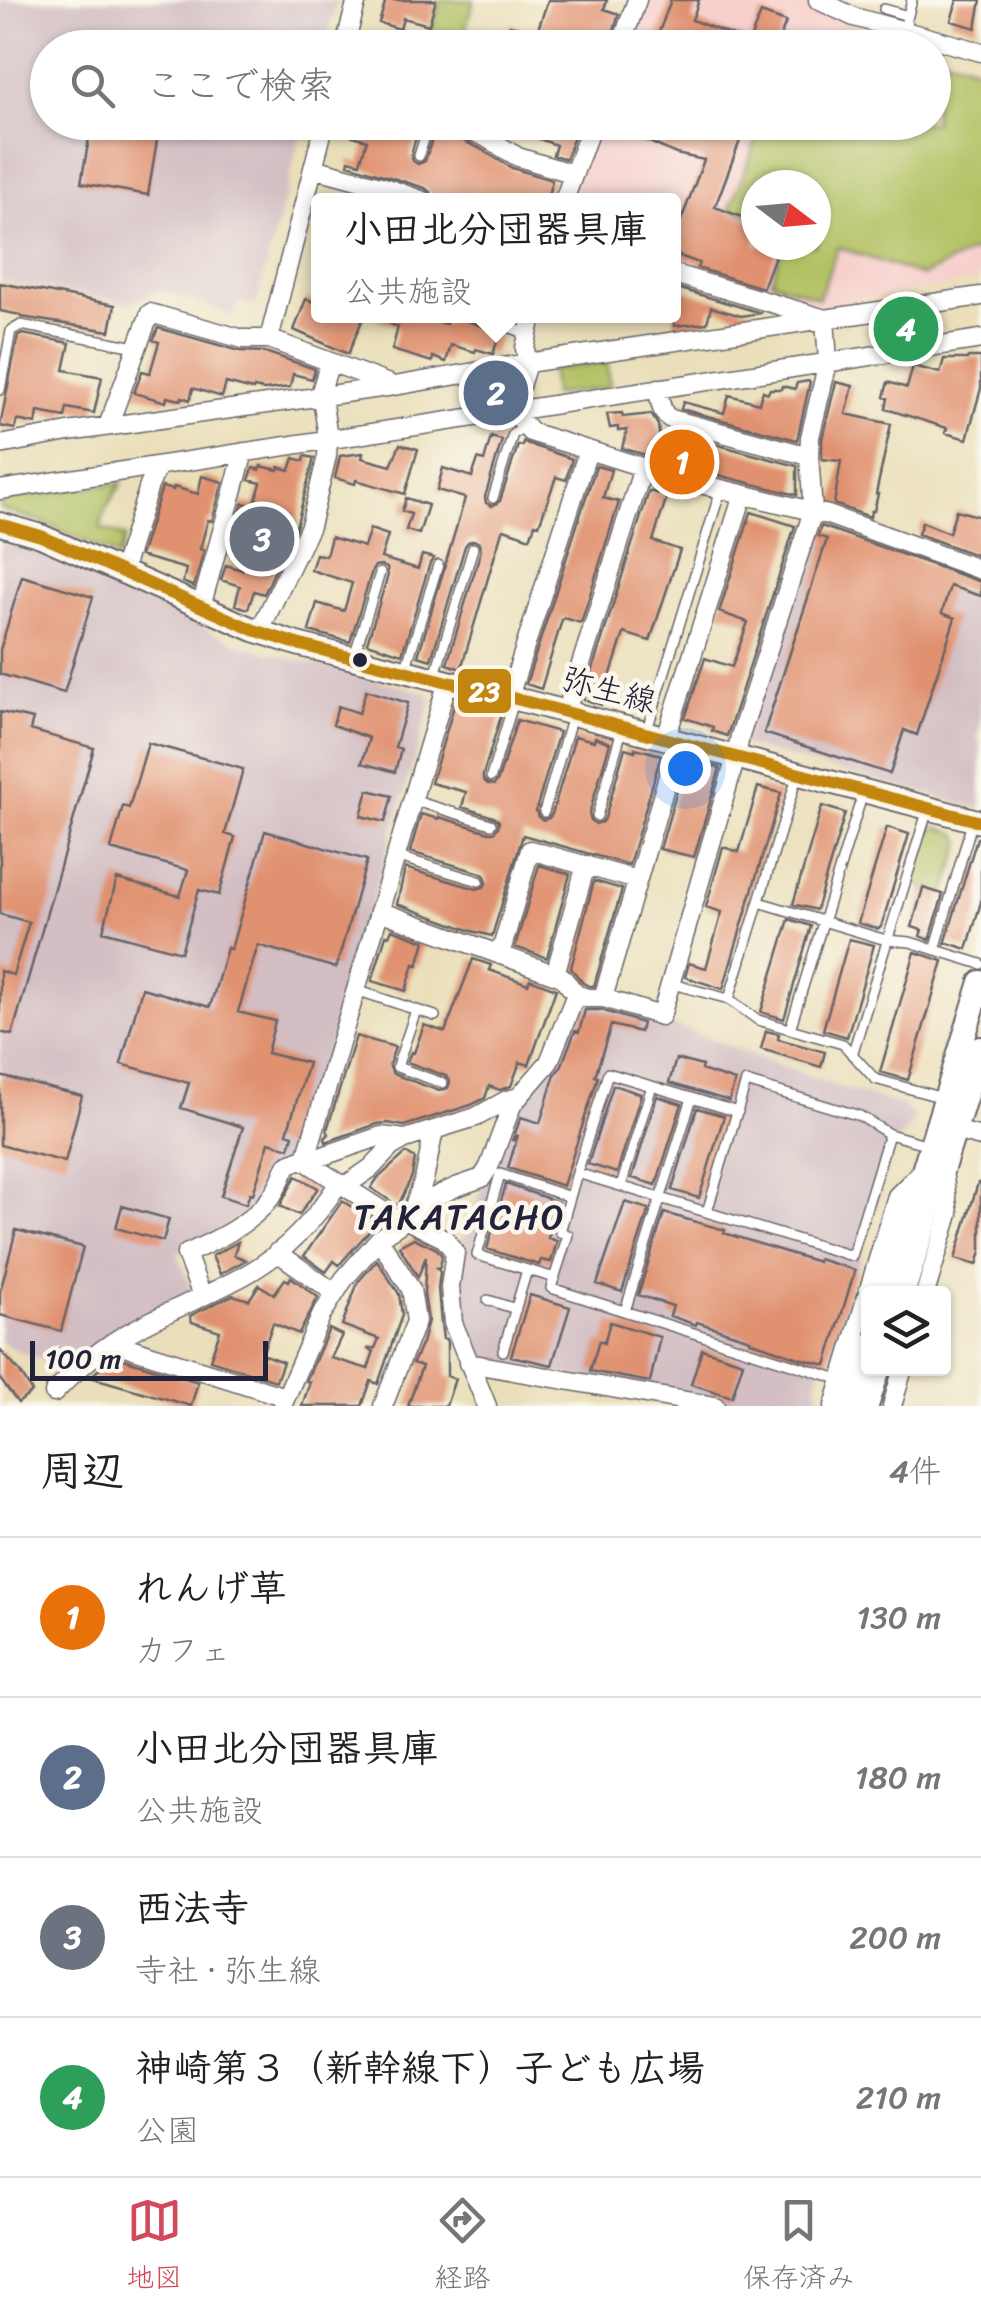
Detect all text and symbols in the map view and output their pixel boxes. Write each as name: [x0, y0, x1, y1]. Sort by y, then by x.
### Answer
search box: [30, 30, 951, 140]
text: ここで検索: [145, 52, 335, 119]
icon: search: [65, 58, 120, 113]
north arrow: [741, 170, 831, 260]
popup: [311, 193, 681, 323]
text: 小田北分団器具庫: [344, 196, 648, 263]
text: 公共施設: [344, 263, 472, 320]
pin: 4: [874, 292, 938, 366]
pin: 2: [464, 356, 528, 430]
pin: 1: [650, 424, 714, 500]
pin: 3: [230, 502, 294, 576]
unlabelled marker: [350, 650, 370, 670]
street label: 弥生線: [555, 650, 663, 730]
line badge: 23: [456, 667, 513, 715]
text: 23: [467, 667, 500, 716]
your location: [660, 743, 711, 794]
district label: TAKATACHO: [354, 1186, 566, 1248]
map controls: [861, 1286, 951, 1376]
button: layers: [861, 1286, 951, 1376]
text: 100 m: [45, 1334, 121, 1383]
scale bar: [30, 1336, 268, 1380]
text: 周辺: [40, 1434, 124, 1508]
text: 4件: [889, 1443, 941, 1500]
text: れんげ草: [135, 1555, 287, 1622]
text: 1: [66, 1589, 79, 1646]
text: 130 m: [857, 1589, 941, 1646]
text: カフェ: [135, 1622, 231, 1679]
text: 小田北分団器具庫: [135, 1715, 439, 1782]
text: 2: [63, 1749, 82, 1806]
text: 180 m: [855, 1749, 941, 1806]
text: 公共施設: [135, 1782, 263, 1839]
text: 西法寺: [135, 1875, 249, 1942]
text: 3: [64, 1909, 81, 1966]
text: 200 m: [849, 1909, 941, 1966]
text: 寺社 · 弥生線: [135, 1942, 320, 1999]
text: 神崎第３（新幹線下）子ども広場: [135, 2035, 705, 2102]
text: 4: [62, 2069, 83, 2126]
text: 210 m: [856, 2069, 941, 2126]
text: 公園: [135, 2102, 199, 2159]
tab: 地図: [126, 2193, 182, 2302]
tab: 経路: [434, 2193, 491, 2302]
tab: 保存済み: [743, 2193, 855, 2302]

